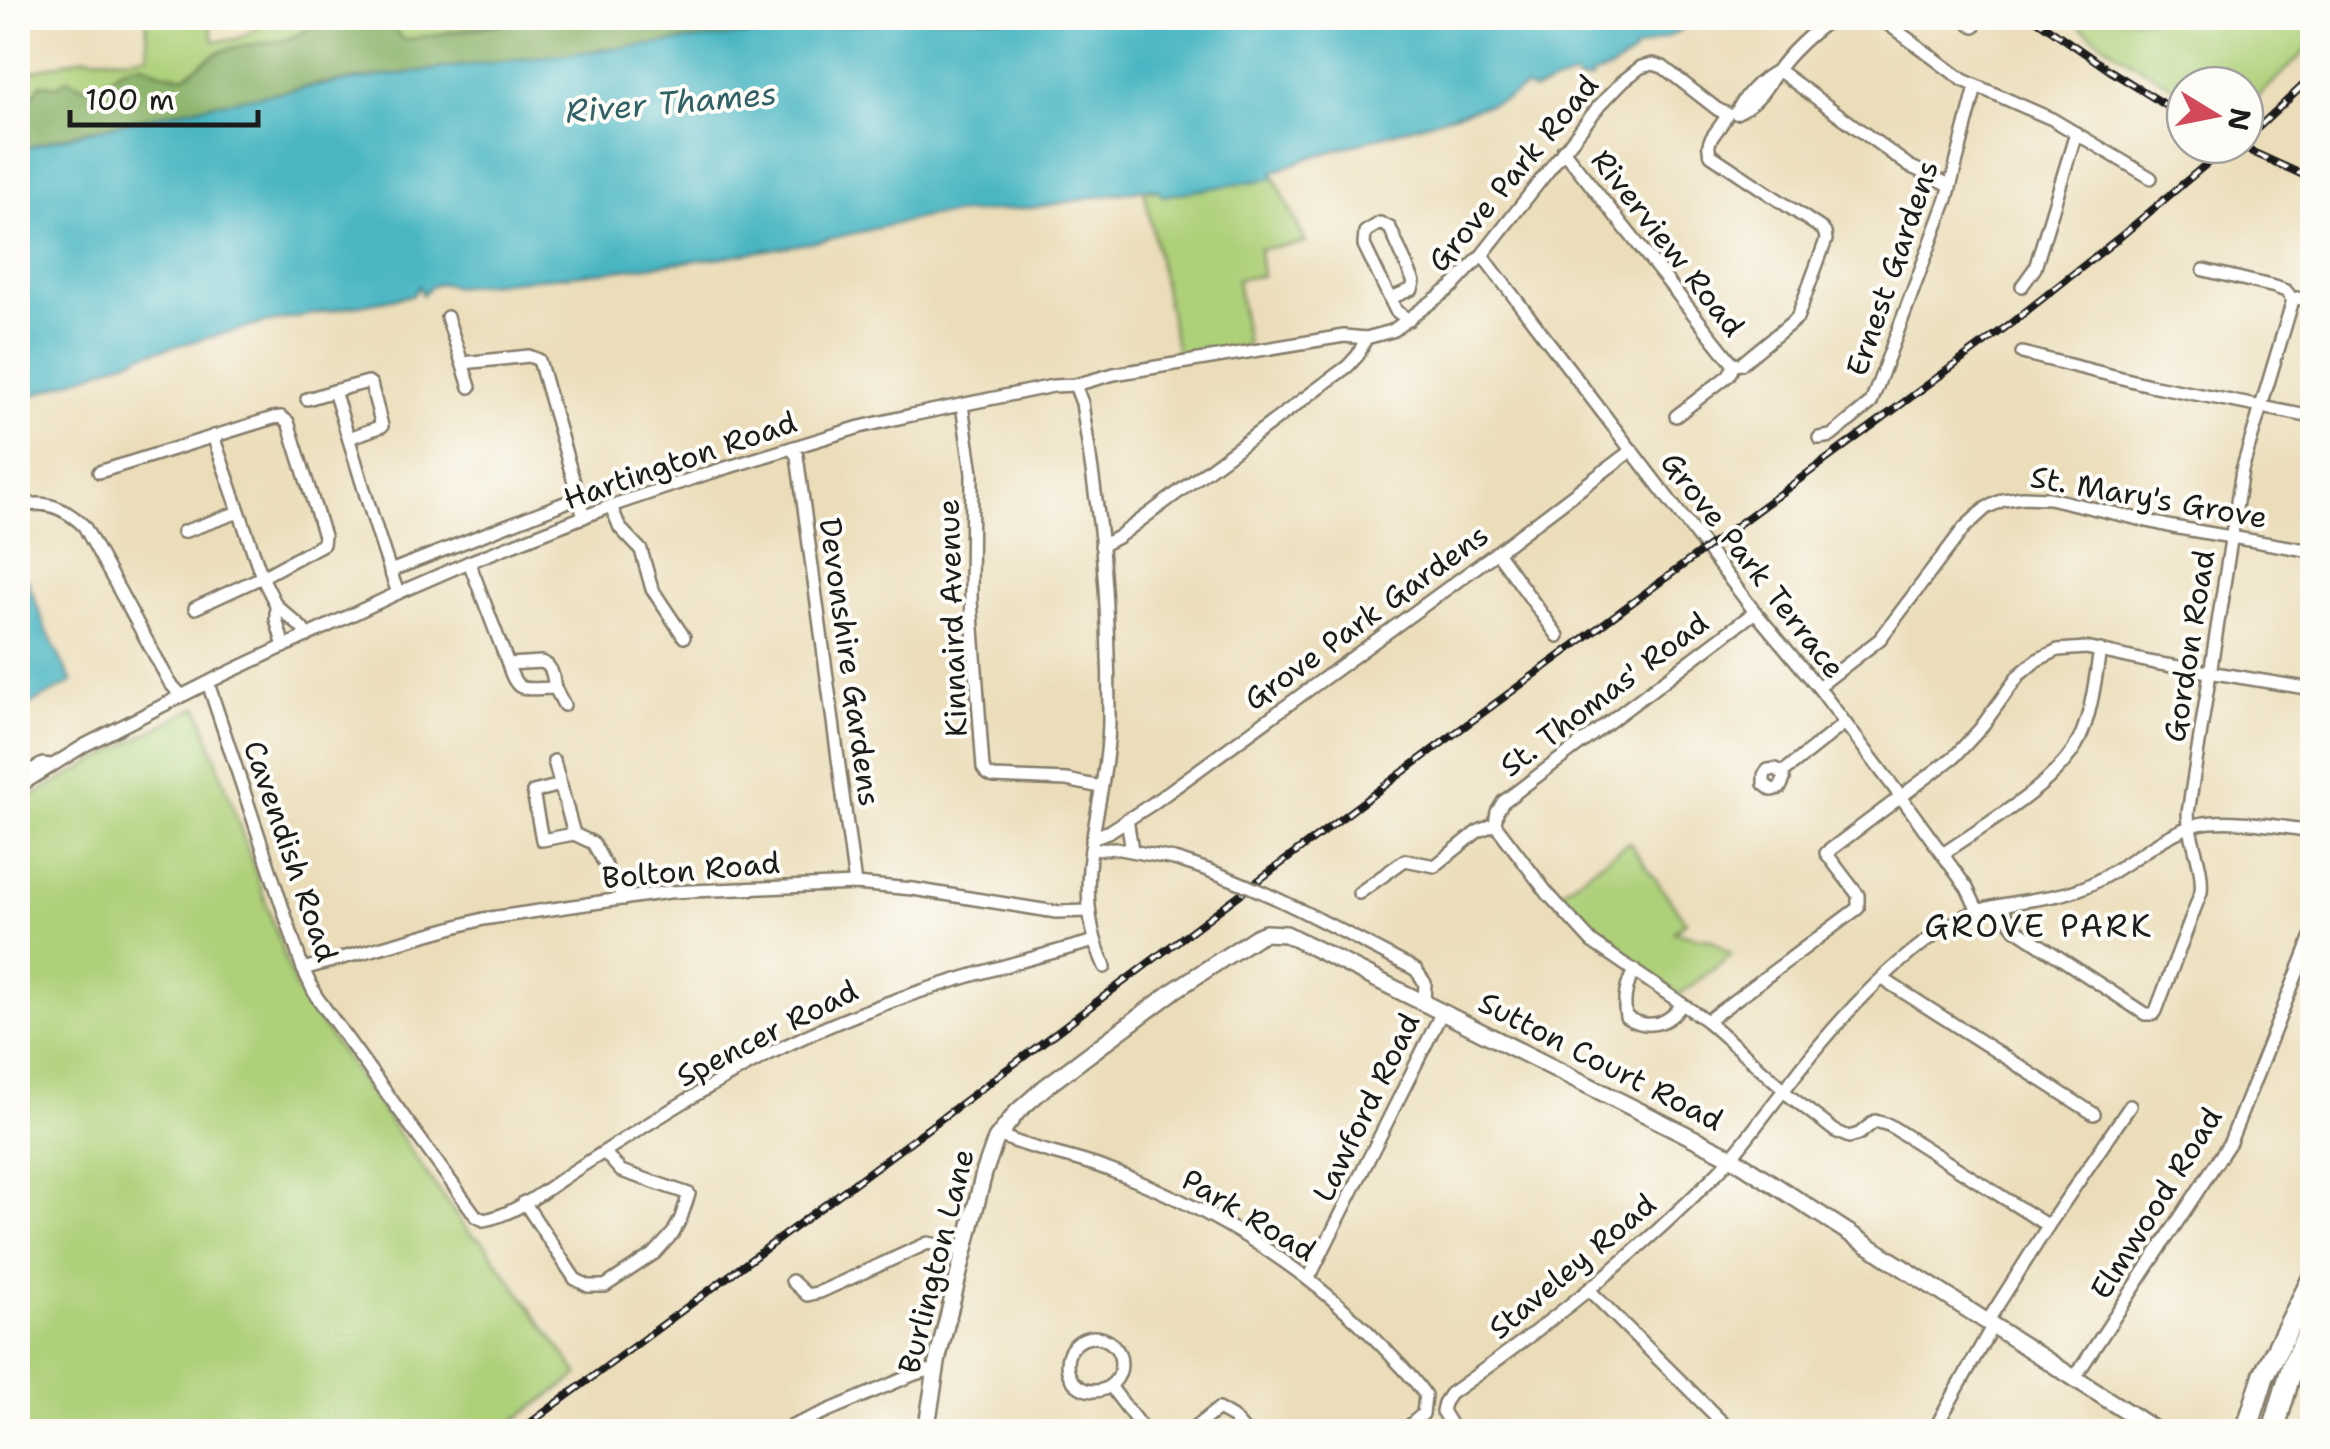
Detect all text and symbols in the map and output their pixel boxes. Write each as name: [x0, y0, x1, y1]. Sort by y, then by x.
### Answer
scale bar: [70, 65, 258, 127]
north arrow: [2165, 65, 2265, 165]
street label: Grove Park Road: [1418, 66, 1608, 280]
water label: River Thames: [564, 71, 778, 133]
text: 100 m: [85, 79, 175, 120]
text: N: [2219, 105, 2260, 134]
street label: Riverview Road: [1582, 141, 1754, 345]
street label: Ernest Gardens: [1836, 155, 1948, 381]
street label: Hartington Road: [558, 401, 802, 519]
street label: Grove Park Terrace: [1651, 443, 1855, 687]
street label: St. Mary's Grove: [2027, 456, 2271, 538]
street label: Kinnaird Avenue: [927, 498, 977, 738]
street label: Grove Park Gardens: [1235, 514, 1497, 720]
street label: Devonshire Gardens: [809, 515, 891, 809]
street label: Gordon Road: [2154, 547, 2224, 745]
street label: St. Thomas' Road: [1491, 602, 1717, 786]
street label: Cavendish Road: [234, 735, 348, 967]
street label: Bolton Road: [600, 842, 782, 898]
district label: GROVE PARK: [1924, 904, 2154, 947]
street label: Spencer Road: [669, 970, 865, 1096]
street label: Sutton Court Road: [1472, 982, 1730, 1140]
street label: Lawford Road: [1303, 1006, 1429, 1208]
street label: Elmwood Road: [2080, 1099, 2232, 1307]
street label: Burlington Lane: [888, 1144, 984, 1378]
street label: Park Road: [1174, 1159, 1324, 1271]
street label: Staveley Road: [1480, 1184, 1664, 1348]

